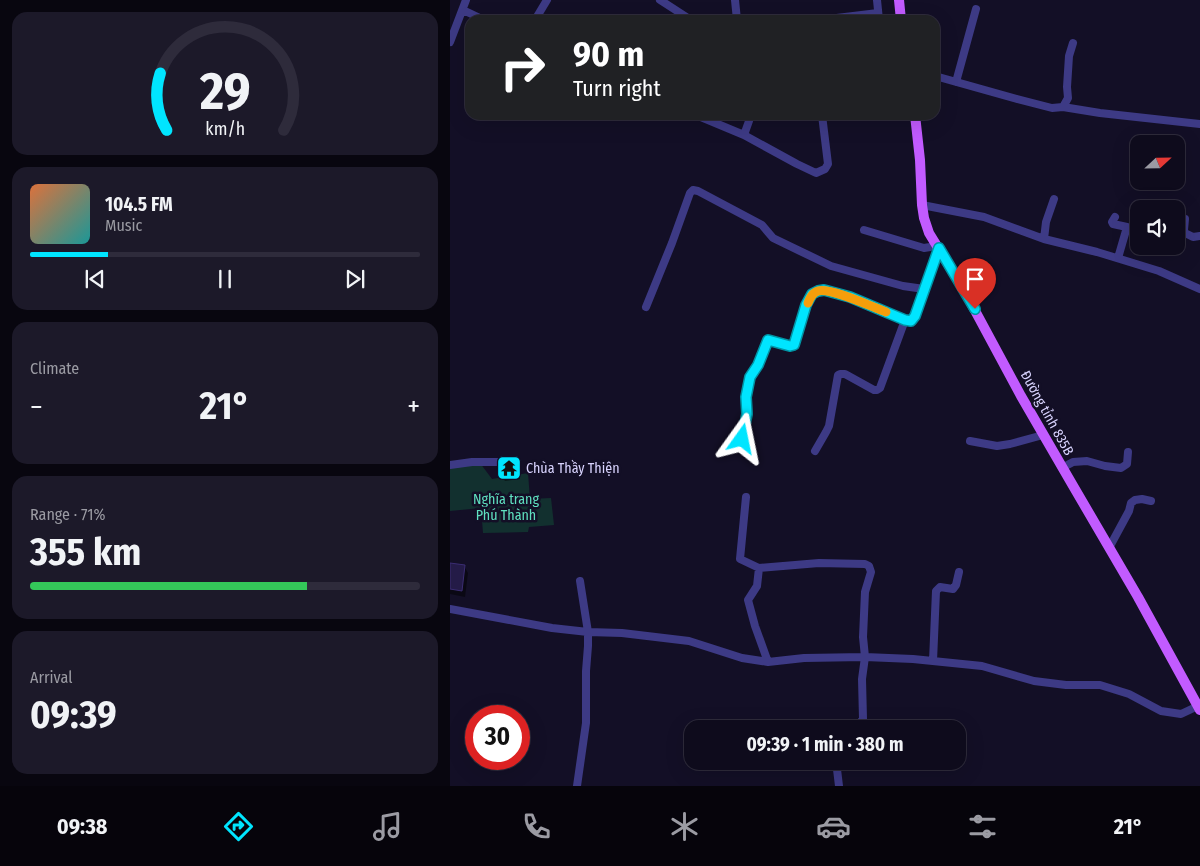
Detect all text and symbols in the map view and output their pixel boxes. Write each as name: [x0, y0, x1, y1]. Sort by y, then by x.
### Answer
text: 90 m: [573, 33, 644, 75]
icon: right: [490, 35, 555, 100]
text: 29: [199, 60, 250, 123]
text: Turn right: [573, 75, 661, 102]
text: km/h: [205, 118, 245, 140]
north arrow: [1130, 135, 1185, 190]
map controls: [1130, 135, 1185, 255]
text: 104.5 FM: [105, 193, 173, 216]
button: sound: [1130, 200, 1185, 255]
text: Music: [105, 216, 142, 235]
pin: [954, 258, 996, 309]
icon: previous: [81, 265, 109, 293]
icon: pause: [211, 265, 239, 293]
icon: next: [341, 265, 369, 293]
icon: arrive: [961, 265, 989, 293]
text: Climate: [30, 359, 79, 378]
street label: Đường tỉnh 835B: [1017, 368, 1077, 459]
text: 21°: [200, 383, 250, 429]
text: −: [30, 390, 43, 423]
text: +: [407, 390, 420, 423]
position arrow: [715, 412, 767, 464]
temple icon: Chùa Thầy Thiện: [496, 455, 522, 481]
place label: Chùa Thầy Thiện: [526, 459, 620, 477]
park label: Nghĩa trang Phú Thành: [473, 491, 539, 524]
text: Range · 71%: [30, 505, 105, 524]
text: 355 km: [30, 529, 141, 575]
text: Arrival: [30, 668, 72, 687]
text: 09:39: [30, 692, 117, 738]
speed limit sign: 30: [465, 705, 530, 770]
text: 09:39 · 1 min · 380 m: [746, 733, 904, 756]
icon: directions: [221, 809, 256, 844]
icon: music: [370, 809, 405, 844]
icon: phone: [519, 809, 554, 844]
icon: climate: [667, 809, 702, 844]
icon: car: [816, 809, 851, 844]
icon: filters: [965, 809, 1000, 844]
text: 09:38: [57, 813, 107, 840]
text: 21°: [1114, 813, 1143, 840]

